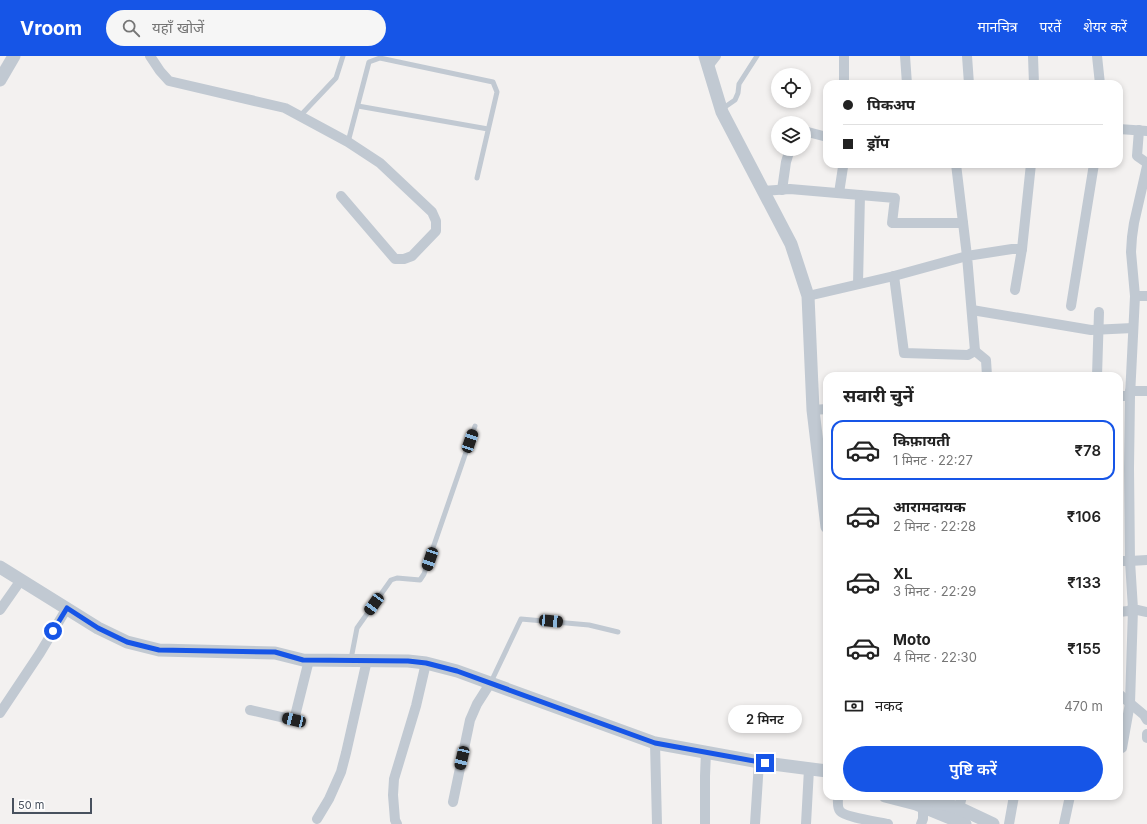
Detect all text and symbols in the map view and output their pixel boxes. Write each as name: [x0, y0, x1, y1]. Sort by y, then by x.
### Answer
search box: [106, 10, 386, 46]
text: Vroom: [20, 17, 82, 40]
icon: search: [120, 17, 142, 39]
text: यहाँ खोजें: [152, 18, 204, 37]
text: मानचित्र: [978, 18, 1018, 35]
text: परतें: [1040, 18, 1061, 35]
text: शेयर करें: [1083, 18, 1127, 35]
map controls: [771, 68, 811, 156]
button: locate: [771, 68, 811, 108]
text: पिकअप: [867, 95, 915, 114]
button: layers: [771, 116, 811, 156]
text: ड्रॉप: [867, 133, 889, 152]
text: सवारी चुनें: [843, 385, 913, 406]
car: [460, 428, 480, 454]
text: किफ़ायती: [893, 431, 950, 450]
icon: car: [845, 432, 881, 468]
text: ₹78: [1075, 441, 1101, 460]
text: 1 मिनट · 22:27: [893, 452, 973, 468]
text: आरामदायक: [893, 497, 966, 516]
icon: car: [845, 498, 881, 534]
text: ₹106: [1067, 507, 1101, 526]
text: 2 मिनट · 22:28: [893, 518, 976, 534]
car: [420, 546, 440, 572]
icon: car: [845, 564, 881, 600]
text: XL: [893, 564, 913, 583]
text: ₹133: [1067, 573, 1101, 592]
text: 3 मिनट · 22:29: [893, 583, 976, 599]
car: [362, 591, 386, 617]
car: [539, 614, 563, 628]
route start: [44, 622, 62, 640]
icon: car: [845, 630, 881, 666]
text: Moto: [893, 630, 931, 649]
text: ₹155: [1067, 639, 1101, 658]
text: 4 मिनट · 22:30: [893, 649, 977, 665]
icon: cash: [843, 695, 865, 717]
text: नकद: [875, 696, 903, 715]
text: 470 m: [1064, 698, 1103, 714]
callout: 2 मिनट: [728, 705, 802, 733]
car: [281, 711, 307, 729]
text: 2 मिनट: [746, 711, 784, 727]
car: [453, 745, 471, 771]
button: पुष्टि करें: [843, 746, 1103, 792]
route end: [756, 754, 774, 772]
scale bar: [12, 796, 92, 815]
text: 50 m: [18, 798, 44, 812]

